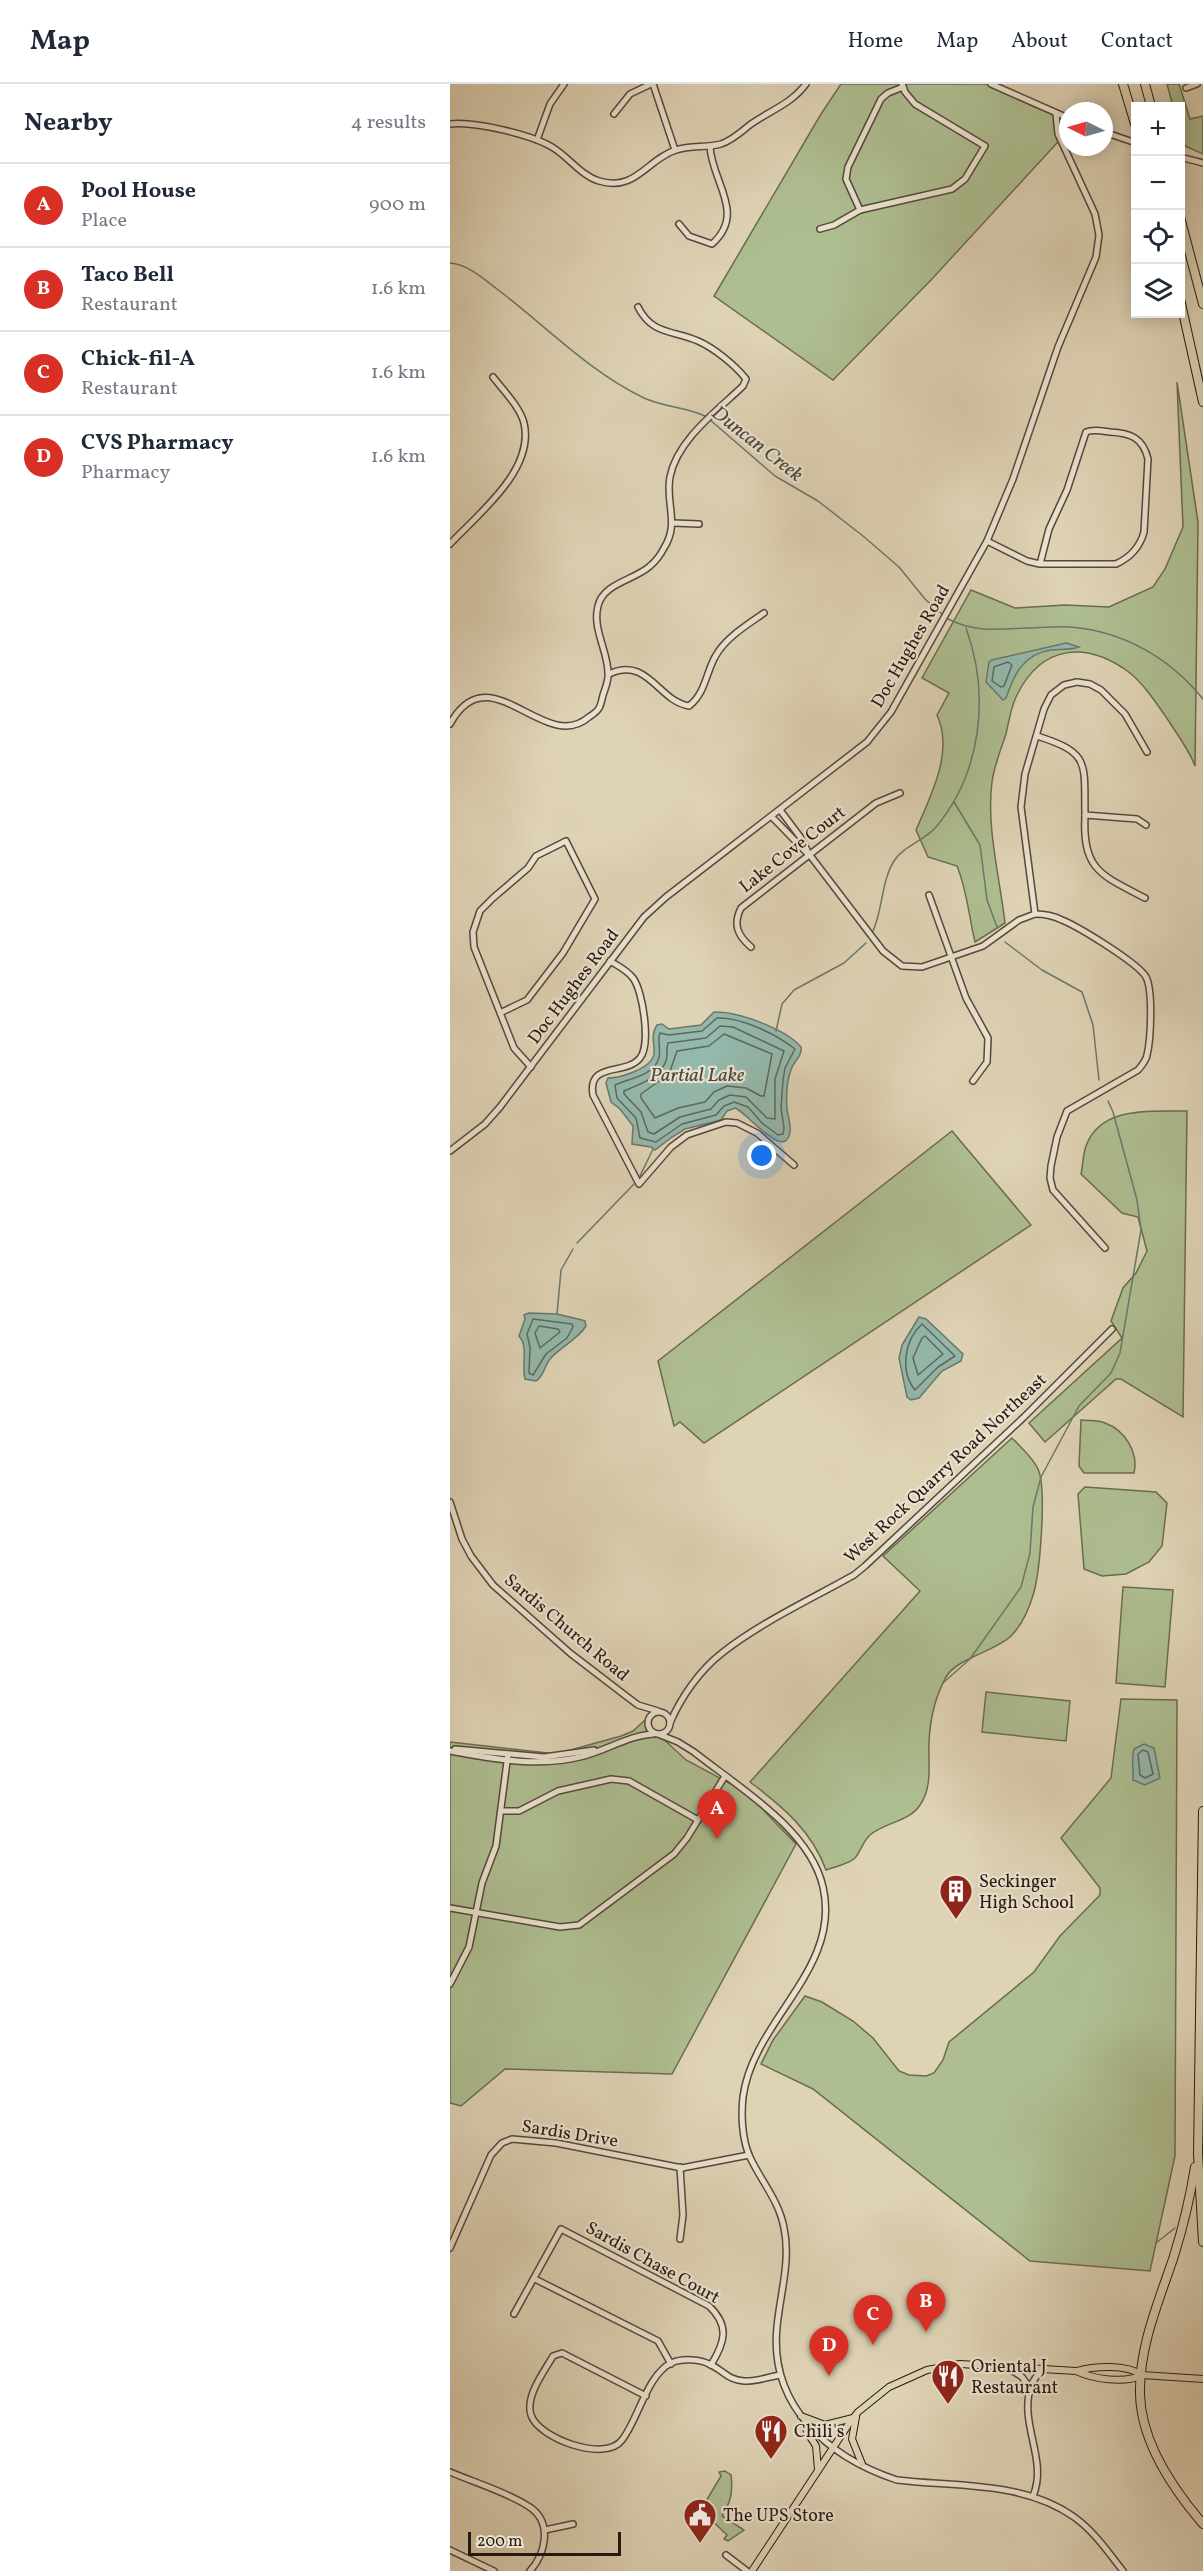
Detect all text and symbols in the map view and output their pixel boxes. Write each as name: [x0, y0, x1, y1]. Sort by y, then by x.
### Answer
text: Map: [30, 22, 90, 61]
text: Home: [848, 27, 903, 56]
text: Map: [936, 27, 978, 56]
text: About: [1011, 27, 1068, 56]
text: Contact: [1101, 27, 1173, 56]
north arrow: [1059, 102, 1113, 156]
map controls: [1131, 102, 1185, 318]
button: +: [1131, 102, 1185, 156]
text: Nearby: [24, 105, 113, 141]
text: 4 results: [351, 109, 426, 137]
button: −: [1131, 156, 1185, 210]
text: Pool House: [81, 176, 196, 207]
text: A: [36, 191, 51, 219]
text: 900 m: [369, 191, 426, 219]
text: Place: [81, 207, 127, 235]
button: locate: [1131, 210, 1185, 264]
text: Taco Bell: [81, 260, 174, 291]
button: layers: [1131, 264, 1185, 318]
text: B: [37, 275, 50, 303]
text: 1.6 km: [371, 275, 426, 303]
text: Restaurant: [81, 291, 178, 319]
text: Chick-fil-A: [81, 344, 195, 375]
text: C: [37, 359, 50, 387]
text: 1.6 km: [371, 359, 426, 387]
text: Restaurant: [81, 375, 178, 403]
water label: Duncan Creek: [705, 400, 808, 489]
text: CVS Pharmacy: [81, 428, 234, 459]
text: D: [36, 443, 51, 471]
text: 1.6 km: [371, 443, 426, 471]
text: Pharmacy: [81, 459, 170, 487]
street label: Doc Hughes Road: [866, 581, 957, 713]
street label: Lake Cove Court: [735, 801, 851, 900]
street label: Doc Hughes Road: [523, 924, 626, 1050]
water label: Partial Lake: [650, 1062, 745, 1090]
your location: [747, 1141, 776, 1170]
street label: West Rock Quarry Road Northeast: [839, 1368, 1053, 1570]
street label: Sardis Church Road: [498, 1568, 634, 1688]
pin: A: [698, 1790, 736, 1839]
place label: Seckinger High School: [979, 1870, 1074, 1916]
building icon: Seckinger High School: [938, 1873, 974, 1920]
street label: Sardis Drive: [520, 2115, 620, 2154]
street label: Sardis Chase Court: [581, 2216, 724, 2311]
pin: B: [906, 2282, 946, 2332]
pin: C: [854, 2296, 892, 2345]
pin: D: [810, 2326, 848, 2376]
place label: Oriental J Restaurant: [971, 2355, 1058, 2401]
restaurant icon: Oriental J Restaurant: [930, 2358, 966, 2405]
restaurant icon: Chili's: [753, 2413, 789, 2460]
place label: Chili's: [794, 2420, 845, 2445]
public building icon: The UPS Store: [682, 2497, 718, 2544]
place label: The UPS Store: [723, 2504, 834, 2529]
scale bar: [468, 2529, 621, 2556]
text: 200 m: [477, 2531, 522, 2553]

